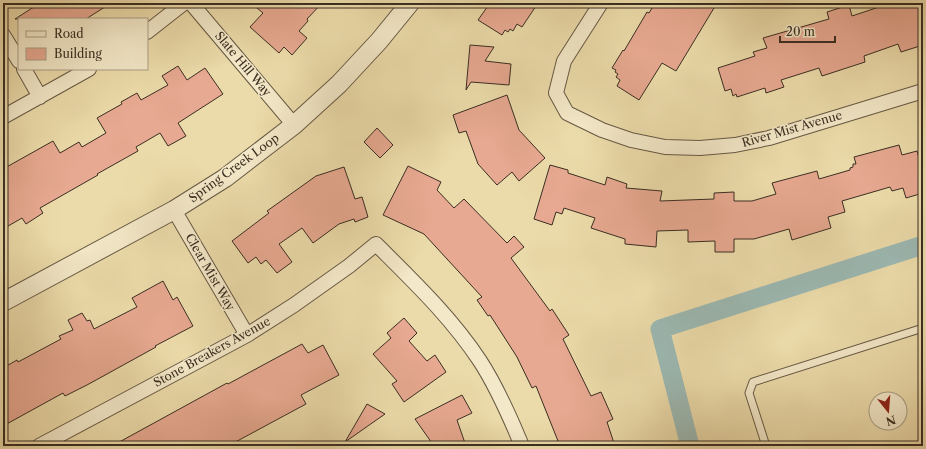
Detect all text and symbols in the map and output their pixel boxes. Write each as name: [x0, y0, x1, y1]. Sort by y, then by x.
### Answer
legend: [18, 18, 148, 70]
scale bar: [780, 18, 835, 44]
text: 20 m: [786, 24, 815, 39]
text: Road: [54, 26, 84, 41]
street label: Slate Hill Way: [212, 28, 275, 99]
text: Building: [54, 46, 102, 61]
street label: River Mist Avenue: [740, 107, 844, 150]
street label: Spring Creek Loop: [186, 130, 282, 205]
street label: Clear Mist Way: [182, 231, 239, 313]
street label: Stone Breakers Avenue: [151, 313, 273, 390]
north arrow: [868, 391, 908, 431]
text: N: [884, 412, 898, 429]

